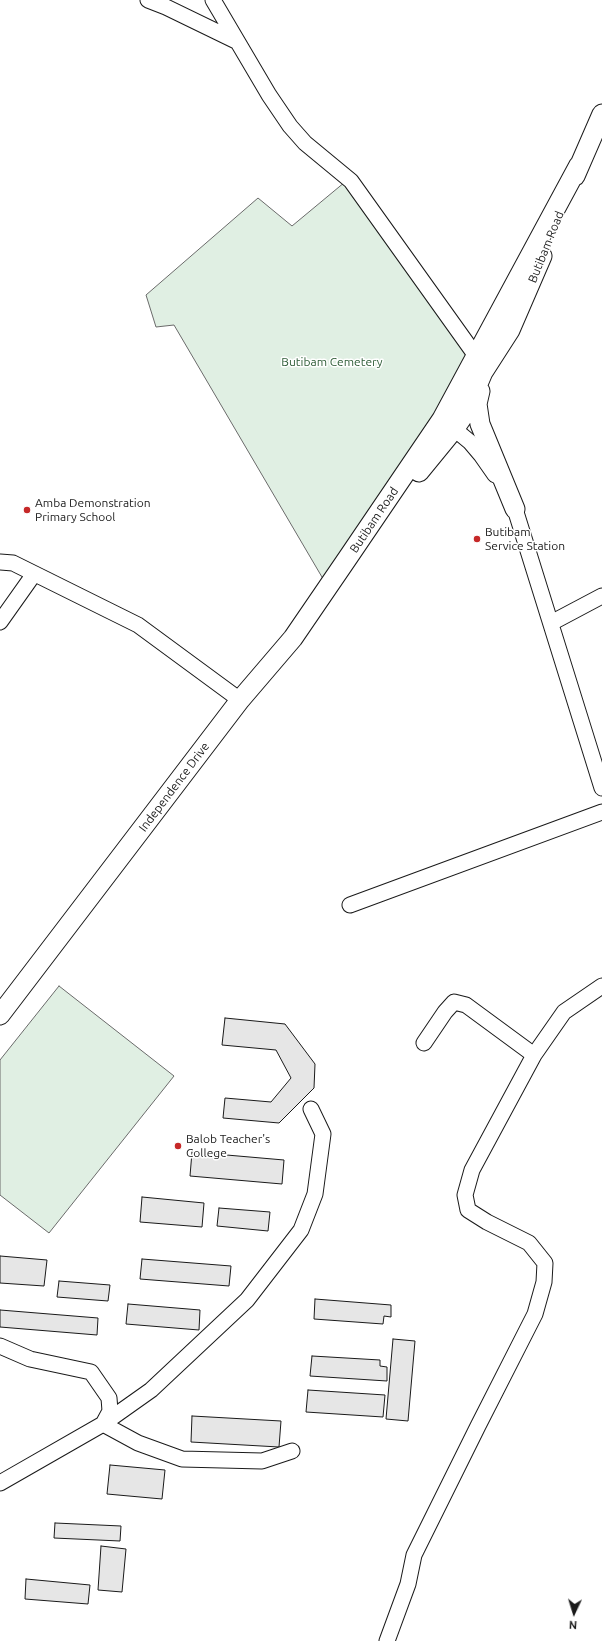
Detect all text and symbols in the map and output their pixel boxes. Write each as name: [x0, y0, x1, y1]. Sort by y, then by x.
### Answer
street label: Butibam Road: [525, 209, 567, 285]
park label: Butibam Cemetery: [281, 355, 383, 369]
street label: Butibam Road: [347, 484, 401, 556]
place label: Amba Demonstration Primary School: [35, 496, 151, 524]
marker: Amba Demonstration Primary School: [22, 505, 32, 515]
place label: Butibam Service Station: [485, 525, 565, 553]
marker: Butibam Service Station: [472, 534, 482, 544]
street label: Independence Drive: [136, 740, 212, 834]
place label: Balob Teacher's College: [186, 1132, 270, 1160]
marker: Balob Teacher's College: [173, 1141, 183, 1151]
north arrow: [554, 1593, 594, 1633]
text: N: [569, 1619, 578, 1631]

